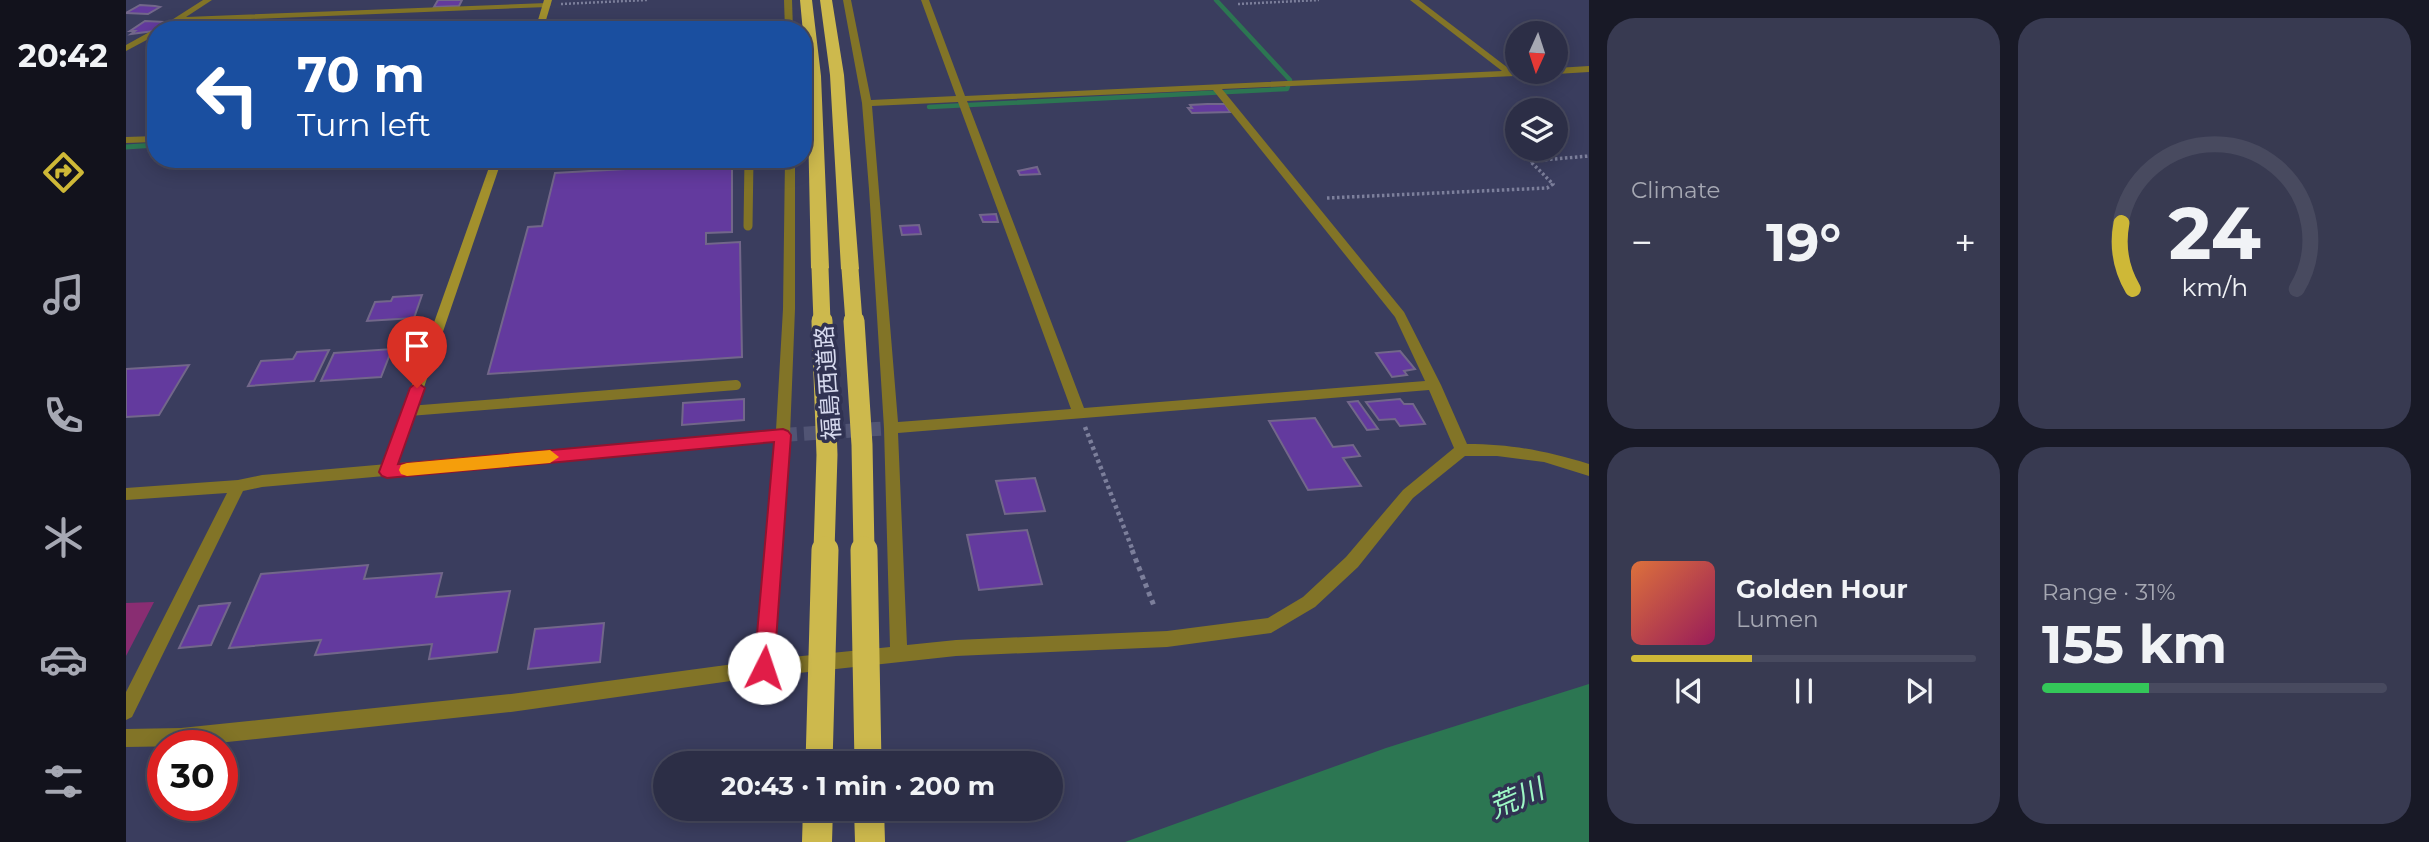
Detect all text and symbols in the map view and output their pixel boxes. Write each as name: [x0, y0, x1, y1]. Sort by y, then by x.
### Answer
north arrow: [1505, 21, 1568, 84]
map controls: [1505, 21, 1568, 161]
text: 20:42: [18, 36, 108, 75]
text: 70 m: [297, 45, 425, 104]
icon: left: [182, 49, 273, 140]
button: layers: [1505, 98, 1568, 161]
text: Turn left: [297, 105, 431, 144]
icon: directions: [39, 148, 88, 197]
text: Climate: [1631, 176, 1720, 204]
text: 24: [2168, 190, 2261, 278]
text: 19°: [1766, 211, 1841, 274]
text: −: [1631, 219, 1653, 266]
text: +: [1954, 219, 1976, 266]
icon: music: [39, 270, 88, 319]
text: km/h: [2181, 272, 2248, 302]
pin: [387, 316, 447, 388]
street label: 福島西道路: [810, 325, 846, 441]
icon: arrive: [398, 327, 436, 365]
icon: phone: [39, 391, 88, 440]
icon: climate: [39, 513, 88, 562]
text: Golden Hour: [1736, 573, 1908, 605]
text: Range · 31%: [2042, 578, 2175, 606]
text: Lumen: [1736, 605, 1819, 633]
text: 155 km: [2042, 613, 2227, 676]
position arrow: [727, 631, 801, 705]
icon: car: [39, 635, 88, 684]
icon: previous: [1670, 672, 1708, 710]
icon: pause: [1785, 672, 1823, 710]
icon: next: [1900, 672, 1938, 710]
speed limit sign: 30: [147, 730, 238, 821]
icon: filters: [39, 757, 88, 806]
text: 20:43 · 1 min · 200 m: [721, 770, 995, 802]
water label: 荒川: [1484, 770, 1551, 825]

